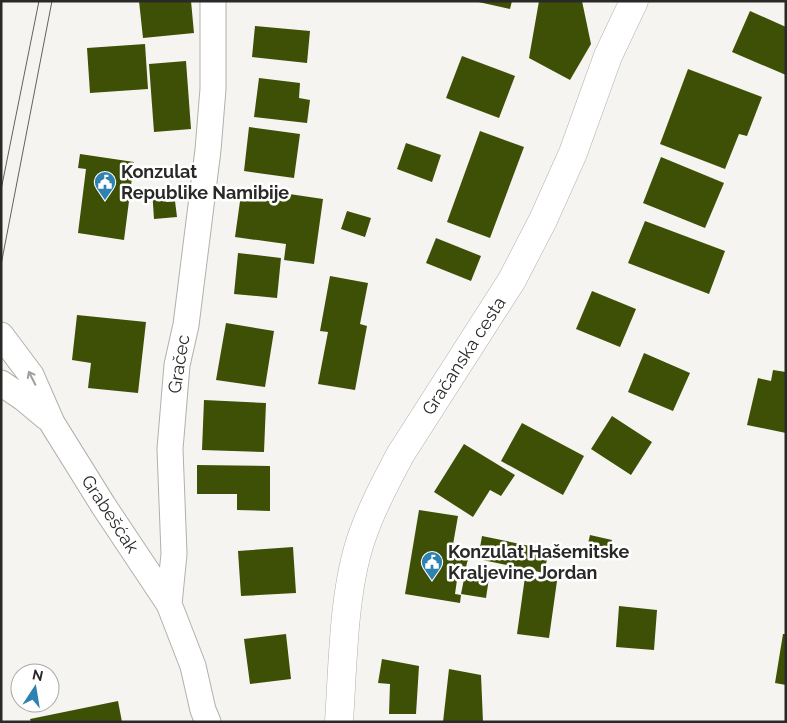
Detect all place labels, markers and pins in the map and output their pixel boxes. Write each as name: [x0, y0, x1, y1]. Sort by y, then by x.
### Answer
place label: Konzulat Republike Namibije: [121, 161, 289, 203]
public building icon: Konzulat Republike Namibije: [93, 170, 117, 201]
place label: Konzulat Hašemitske Kraljevine Jordan: [448, 541, 629, 583]
public building icon: Konzulat Hašemitske Kraljevine Jordan: [420, 550, 444, 581]

